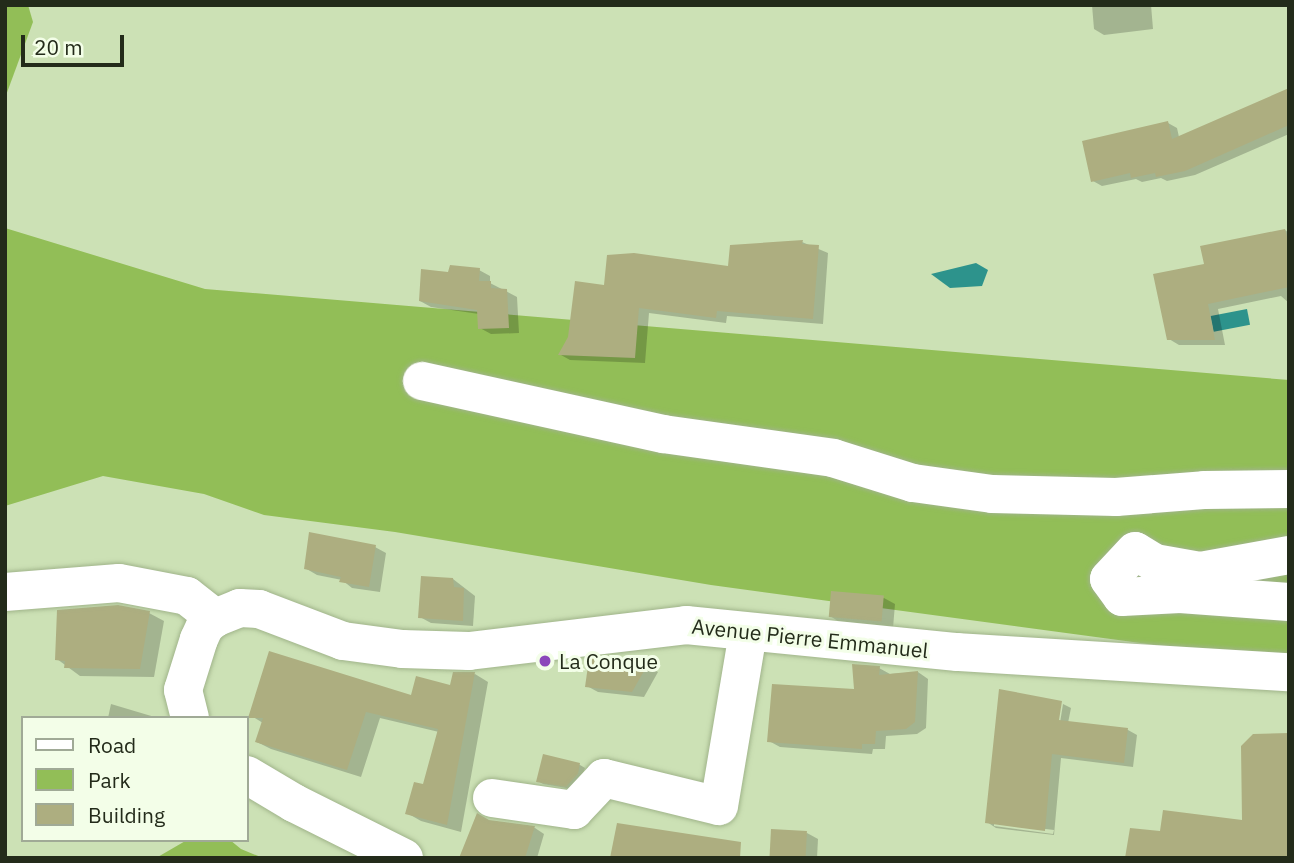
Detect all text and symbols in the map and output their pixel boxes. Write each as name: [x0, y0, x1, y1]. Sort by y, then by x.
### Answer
scale bar: [24, 21, 128, 65]
text: 20 m: [34, 33, 83, 61]
street label: Avenue Pierre Emmanuel: [691, 613, 929, 663]
place label: La Conque: [559, 648, 658, 674]
marker: La Conque: [537, 653, 553, 669]
legend: [21, 716, 248, 842]
text: Road: [88, 731, 136, 759]
text: Park: [88, 766, 131, 794]
text: Building: [88, 801, 165, 829]

